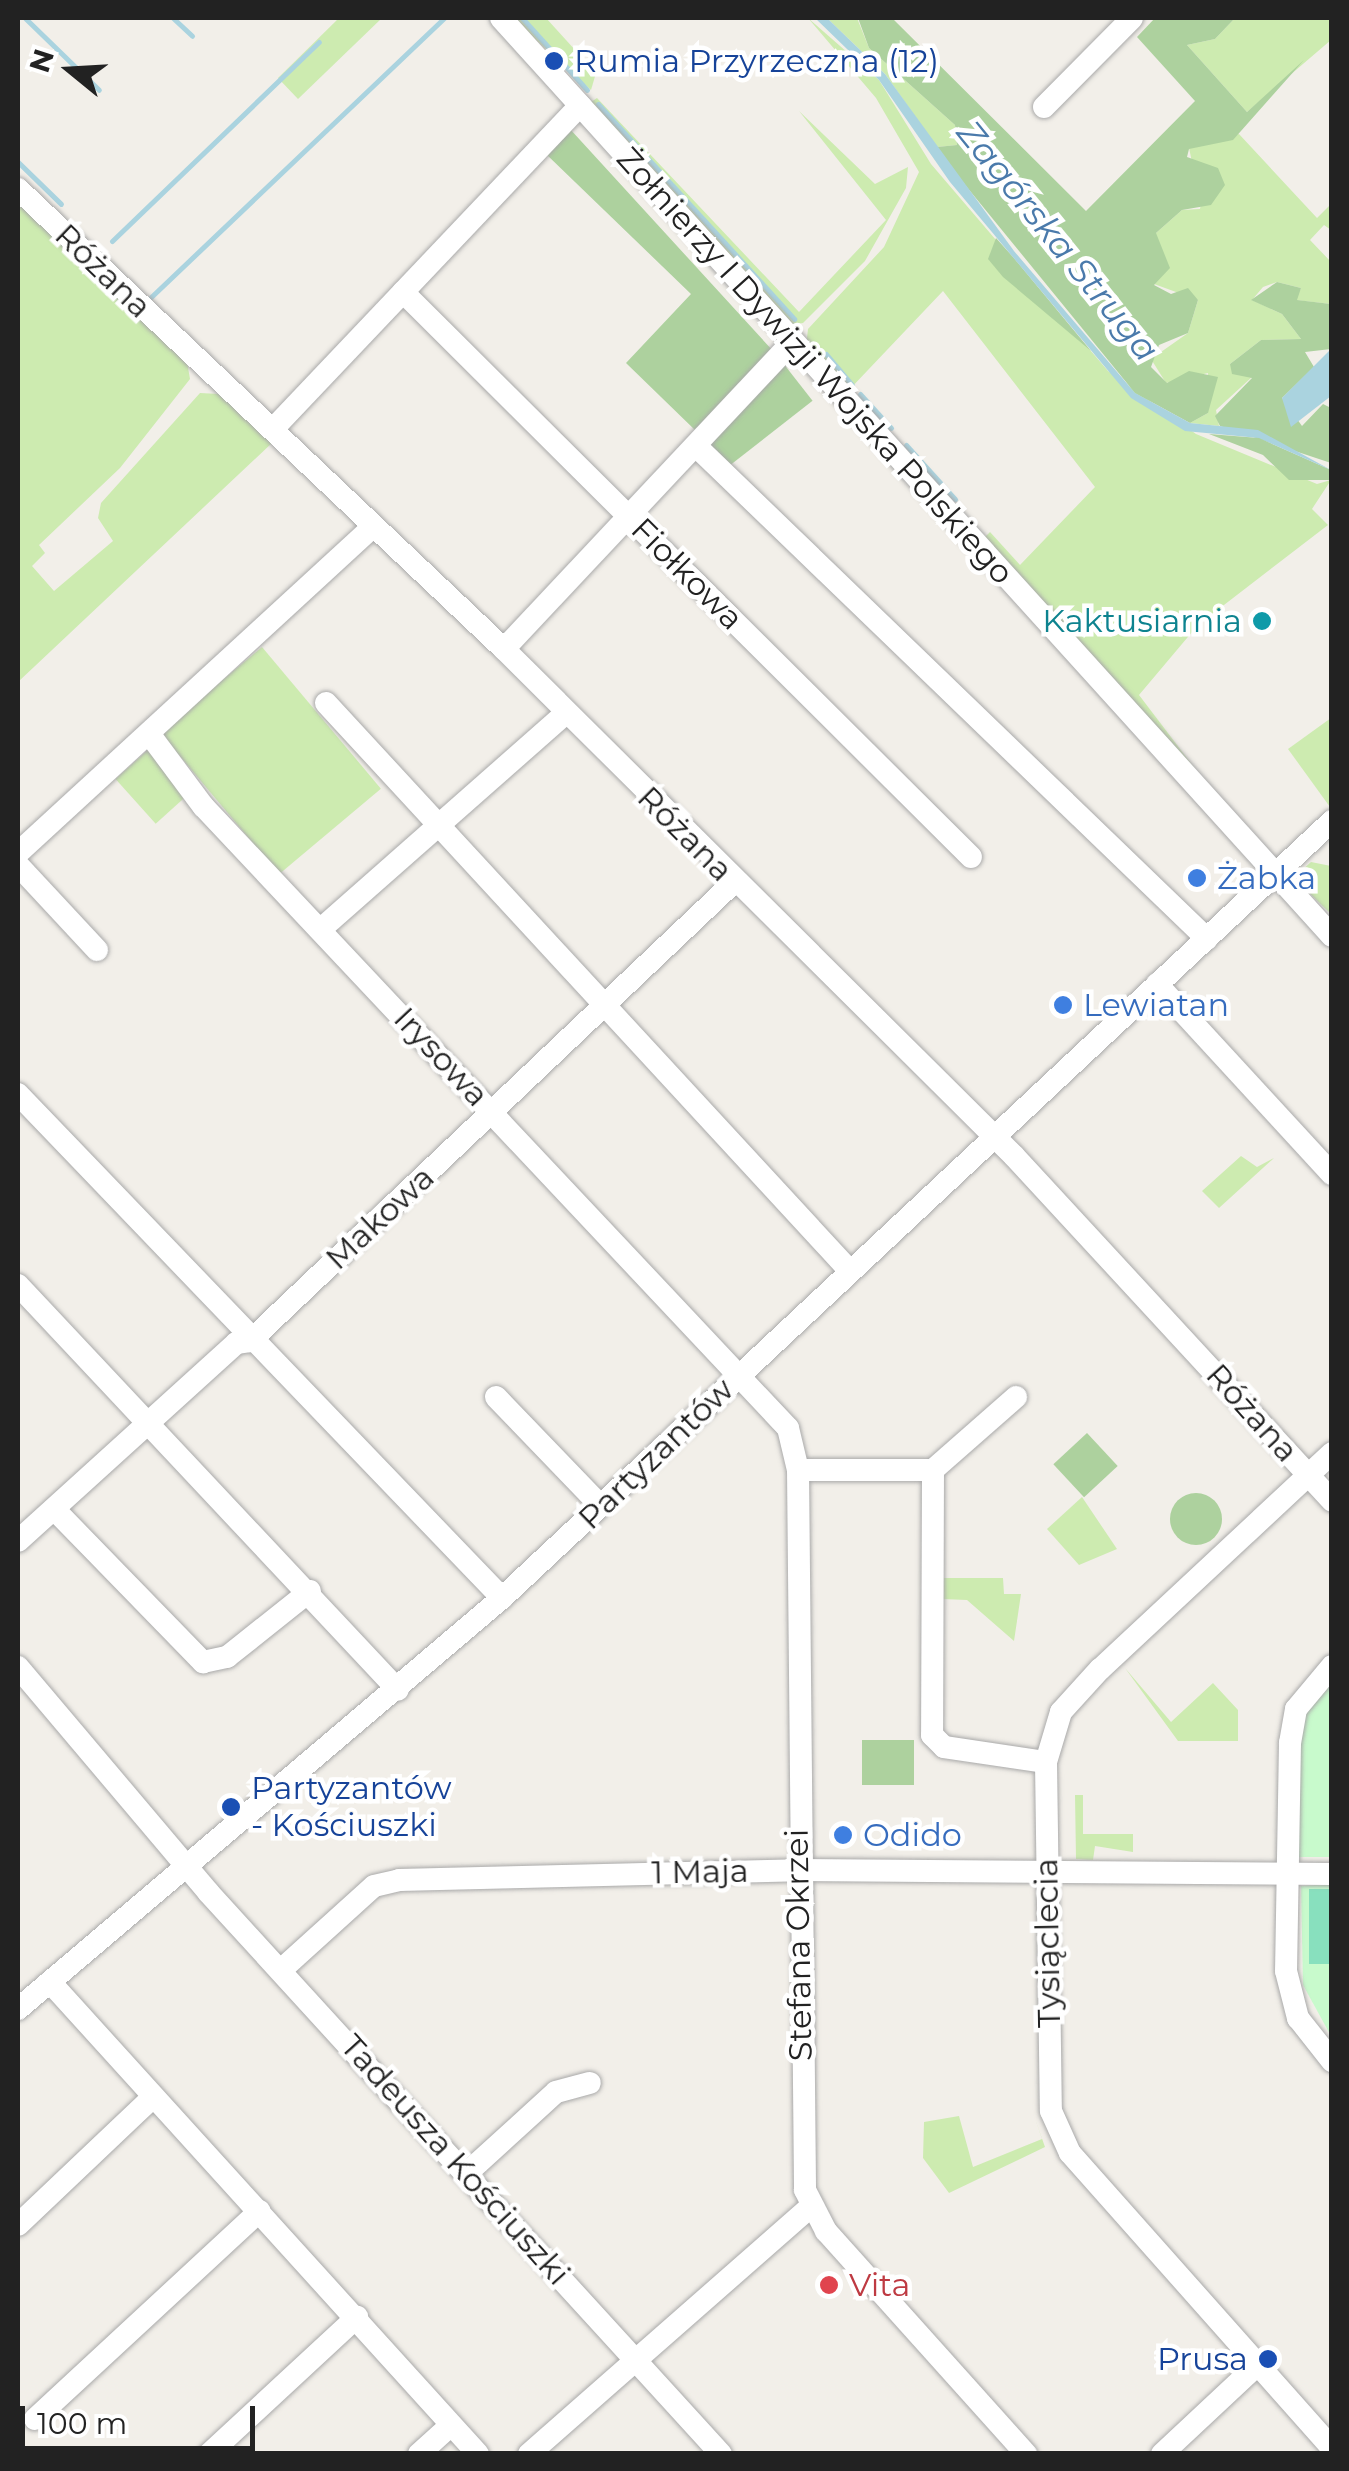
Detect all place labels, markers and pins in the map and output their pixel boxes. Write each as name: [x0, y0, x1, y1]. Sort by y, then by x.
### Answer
place label: Rumia Przyrzeczna (12): [574, 42, 939, 80]
marker: Rumia Przyrzeczna (12): [543, 50, 565, 72]
place label: Kaktusiarnia: [1042, 602, 1242, 640]
marker: Kaktusiarnia: [1251, 610, 1273, 632]
place label: Żabka: [1217, 859, 1316, 897]
marker: Żabka: [1186, 867, 1208, 889]
place label: Lewiatan: [1083, 986, 1229, 1024]
marker: Lewiatan: [1052, 994, 1074, 1016]
place label: Partyzantów - Kościuszki: [251, 1770, 452, 1845]
marker: Partyzantów - Kościuszki: [220, 1796, 242, 1818]
place label: Odido: [863, 1816, 962, 1854]
marker: Odido: [832, 1824, 854, 1846]
place label: Vita: [849, 2266, 910, 2304]
marker: Vita: [818, 2274, 840, 2296]
place label: Prusa: [1157, 2340, 1248, 2378]
marker: Prusa: [1257, 2348, 1279, 2370]

